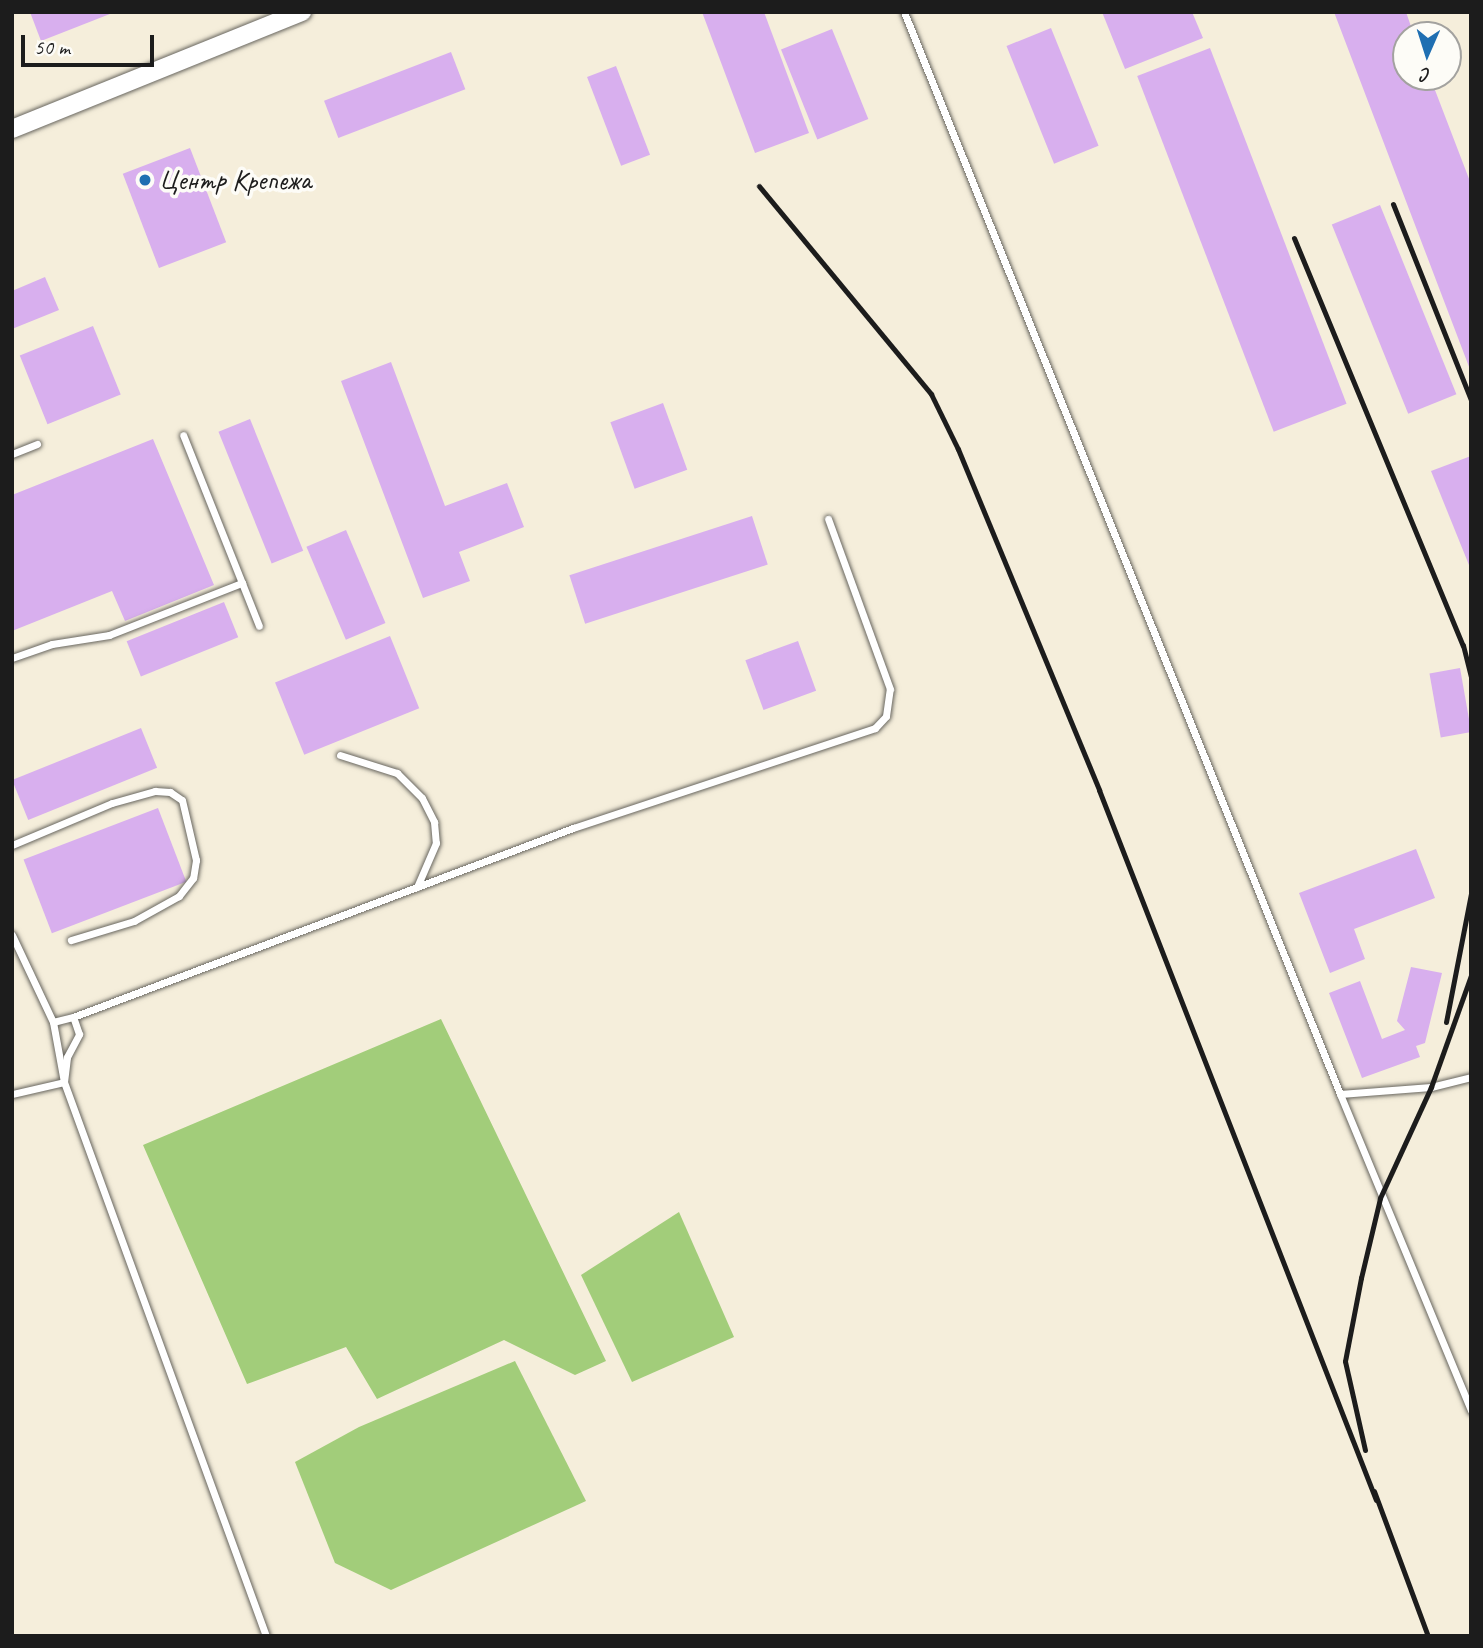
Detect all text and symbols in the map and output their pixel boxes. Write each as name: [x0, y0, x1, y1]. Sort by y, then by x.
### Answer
scale bar: [24, 21, 158, 65]
north arrow: [1392, 21, 1462, 91]
text: 50 m: [34, 34, 70, 60]
text: С: [1421, 63, 1431, 87]
place label: Центр Крепежа: [159, 163, 311, 197]
marker: Центр Крепежа: [137, 172, 153, 188]

